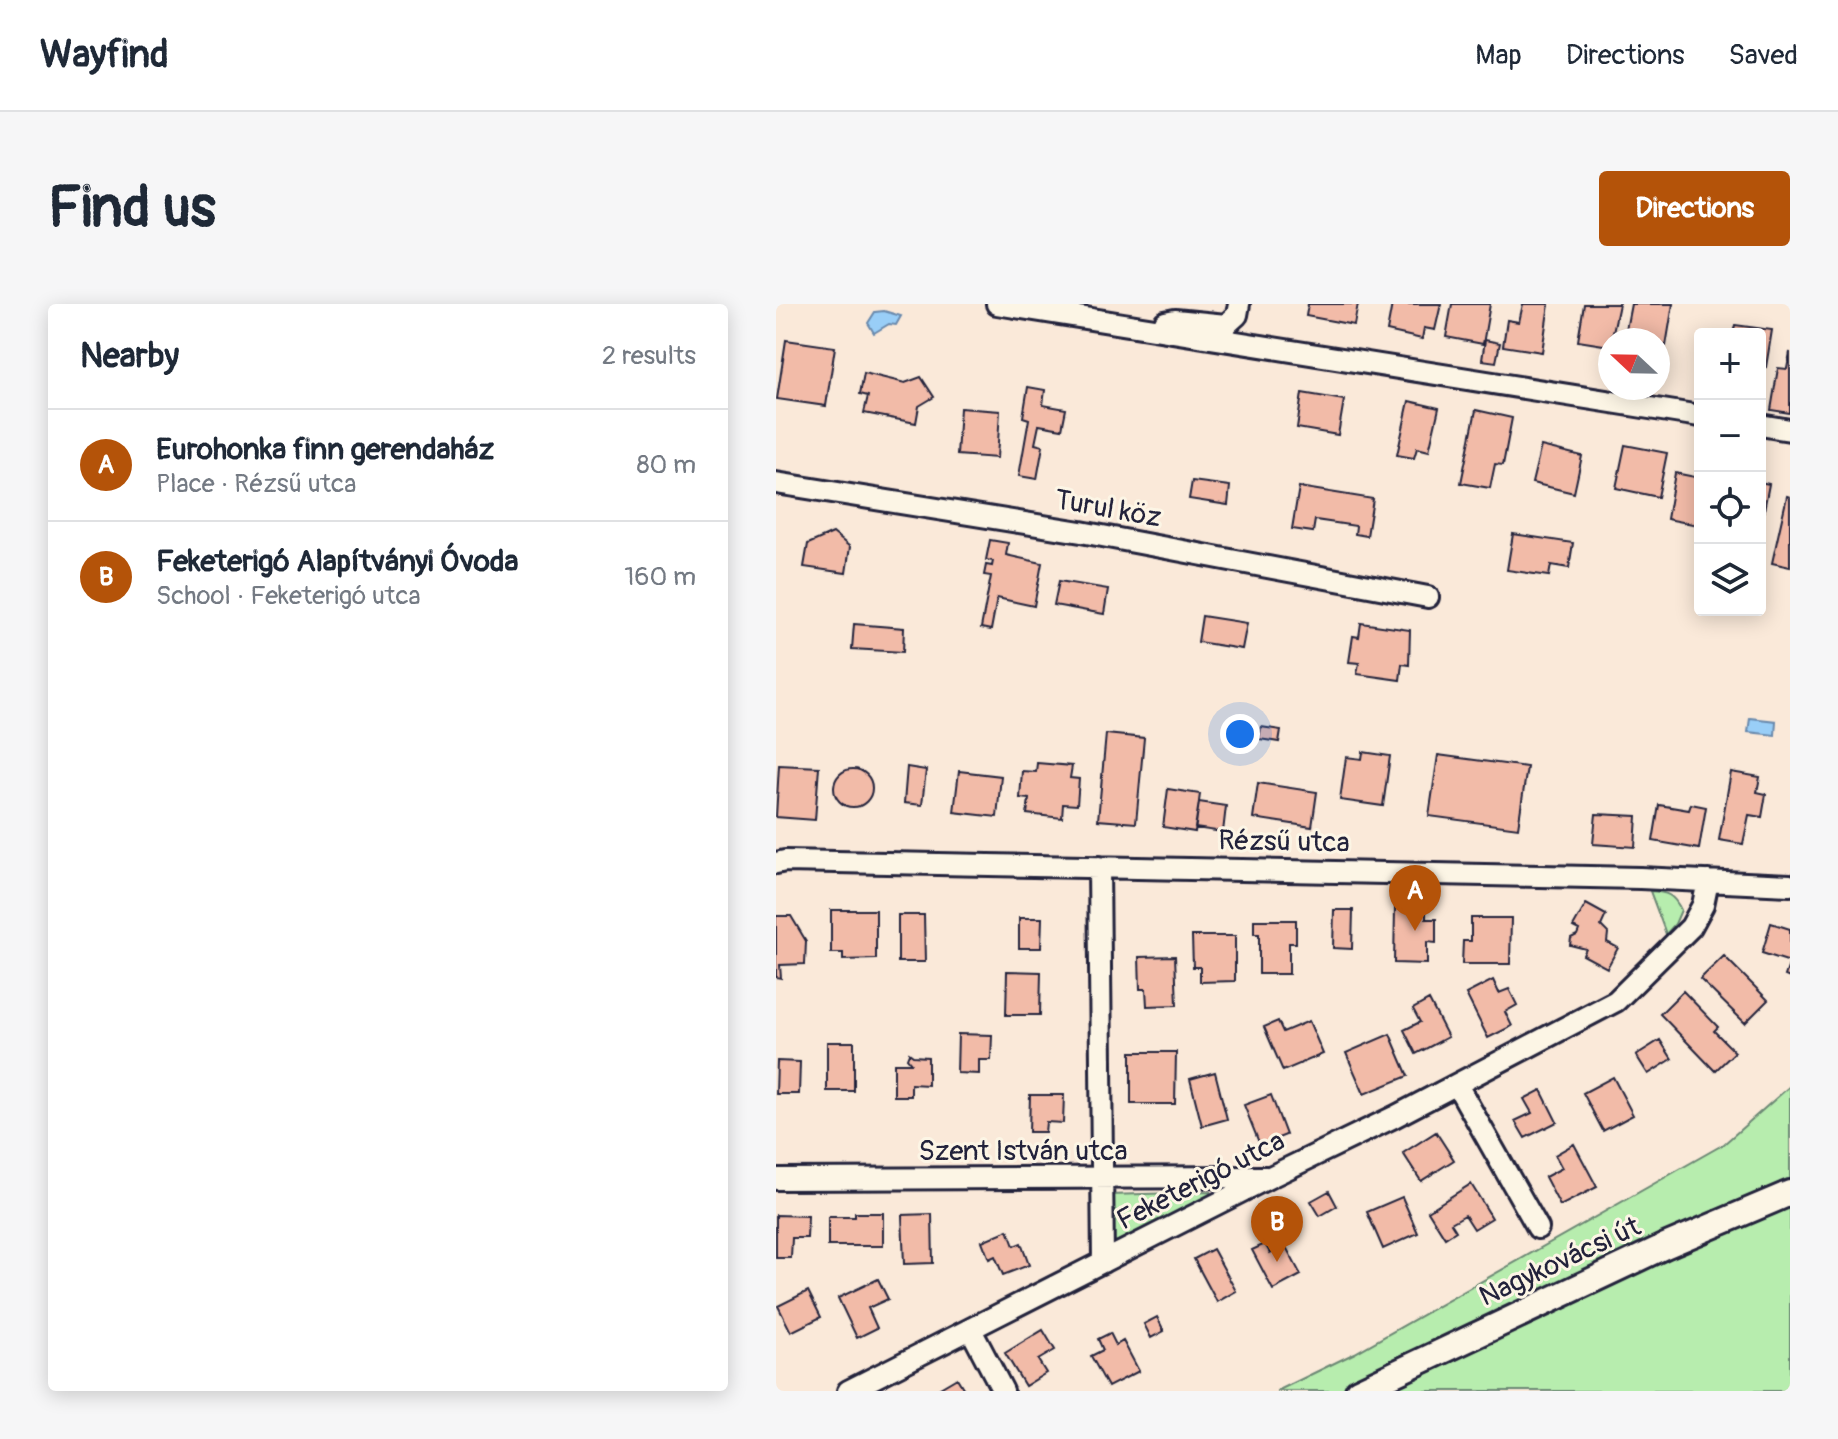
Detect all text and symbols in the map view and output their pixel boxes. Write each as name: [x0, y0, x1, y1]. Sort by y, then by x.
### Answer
text: Wayfind: [40, 31, 169, 79]
text: Map: [1475, 38, 1522, 73]
text: Directions: [1566, 38, 1685, 73]
text: Saved: [1729, 38, 1798, 73]
button: Directions: [1599, 171, 1790, 246]
text: Find us: [48, 174, 216, 243]
north arrow: [1598, 328, 1670, 400]
map controls: [1694, 328, 1766, 616]
button: +: [1694, 328, 1766, 400]
text: Nearby: [80, 335, 179, 378]
text: 2 results: [602, 340, 696, 372]
button: −: [1694, 400, 1766, 472]
text: Eurohonka finn gerendaház: [156, 431, 494, 468]
text: A: [98, 449, 114, 481]
text: 80 m: [636, 449, 696, 481]
text: Place · Rézsű utca: [156, 468, 356, 500]
button: locate: [1694, 472, 1766, 544]
street label: Turul köz: [1052, 482, 1164, 536]
text: Feketerigó Alapítványi Óvoda: [156, 543, 519, 580]
button: layers: [1694, 544, 1766, 616]
text: B: [99, 561, 113, 593]
text: 160 m: [624, 561, 696, 593]
text: School · Feketerigó utca: [156, 580, 421, 612]
your location: [1220, 714, 1260, 754]
street label: Rézsű utca: [1218, 823, 1350, 861]
pin: A: [1389, 865, 1441, 931]
street label: Feketerigó utca: [1111, 1124, 1291, 1238]
street label: Szent István utca: [919, 1134, 1128, 1169]
pin: B: [1251, 1196, 1303, 1262]
street label: Nagykovácsi út: [1474, 1209, 1647, 1315]

